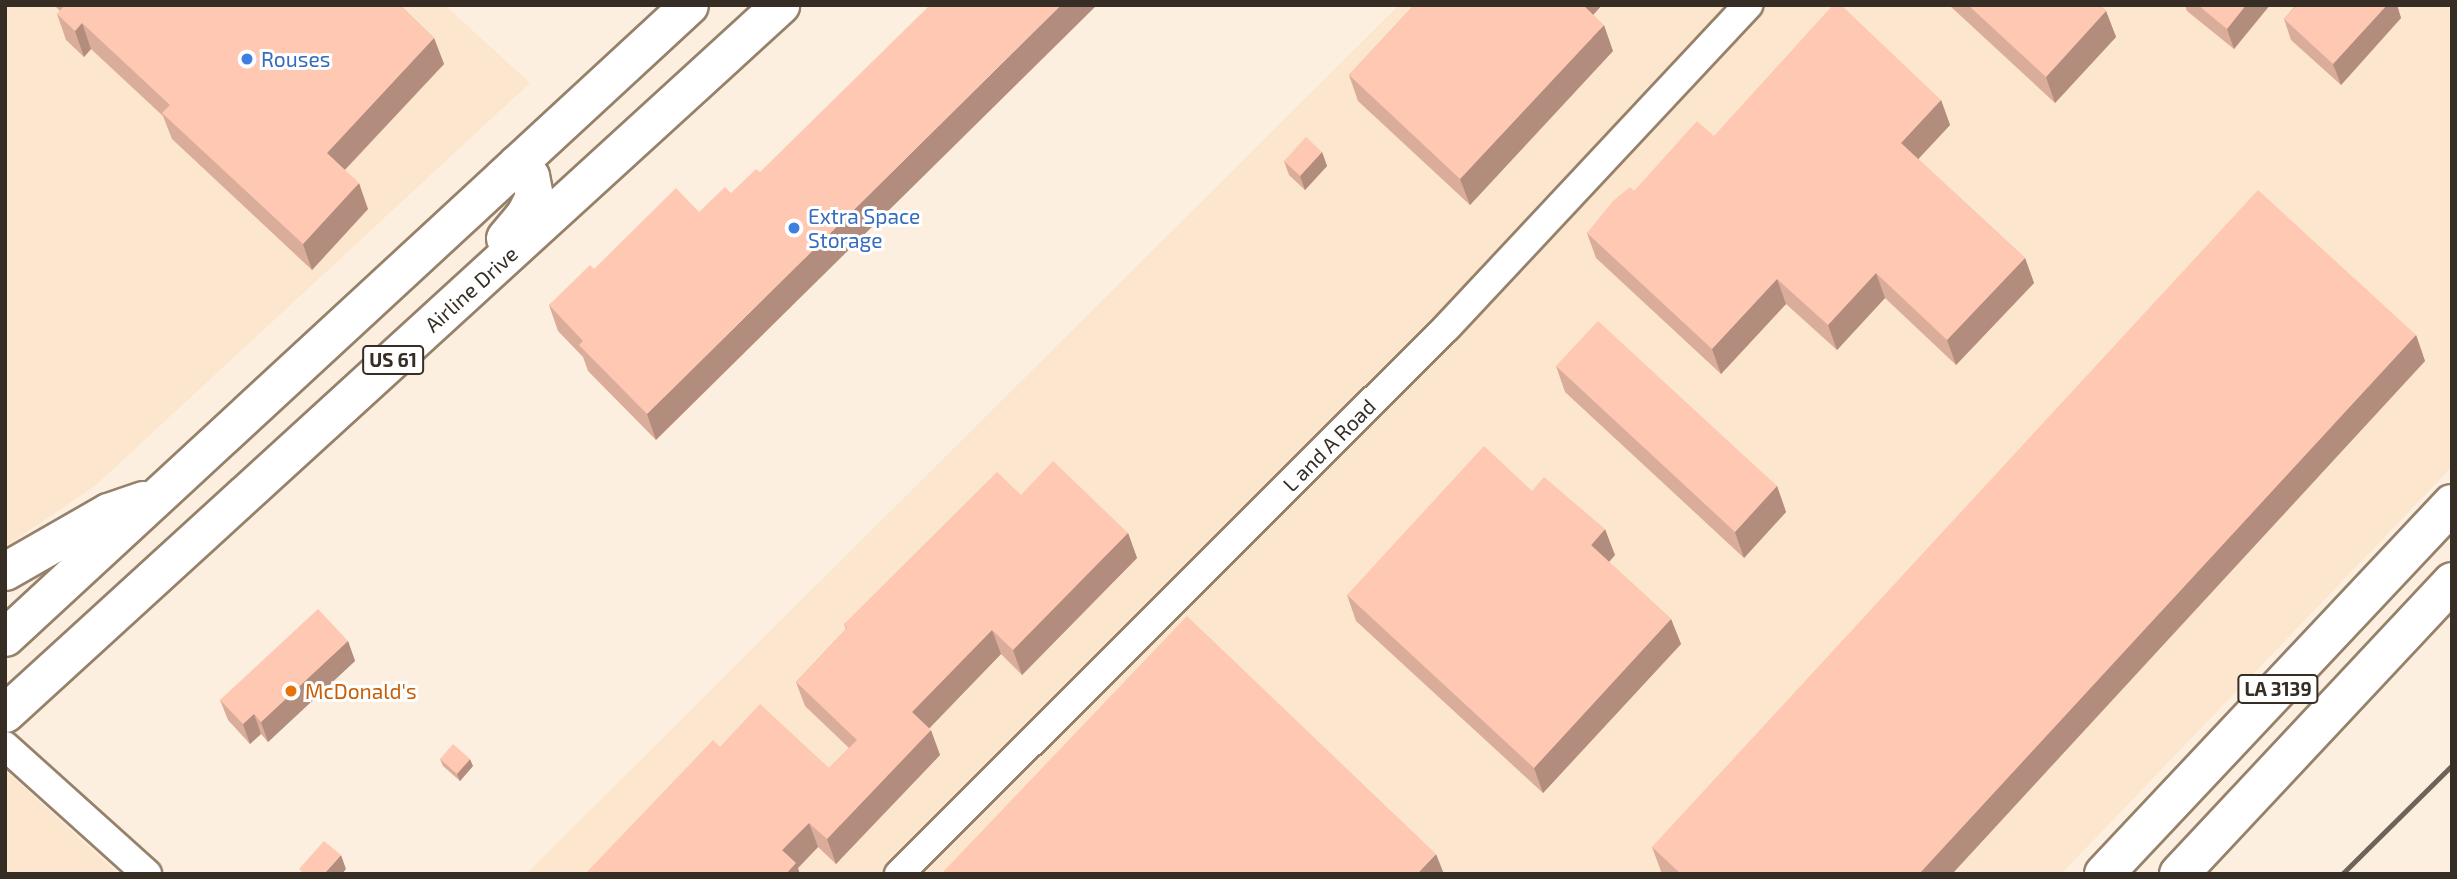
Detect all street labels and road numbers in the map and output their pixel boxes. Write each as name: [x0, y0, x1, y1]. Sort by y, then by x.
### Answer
street label: Airline Drive: [419, 241, 523, 337]
road number: US 61: [362, 344, 424, 376]
street label: L and A Road: [1277, 393, 1381, 497]
road number: LA 3139: [2236, 674, 2320, 704]

